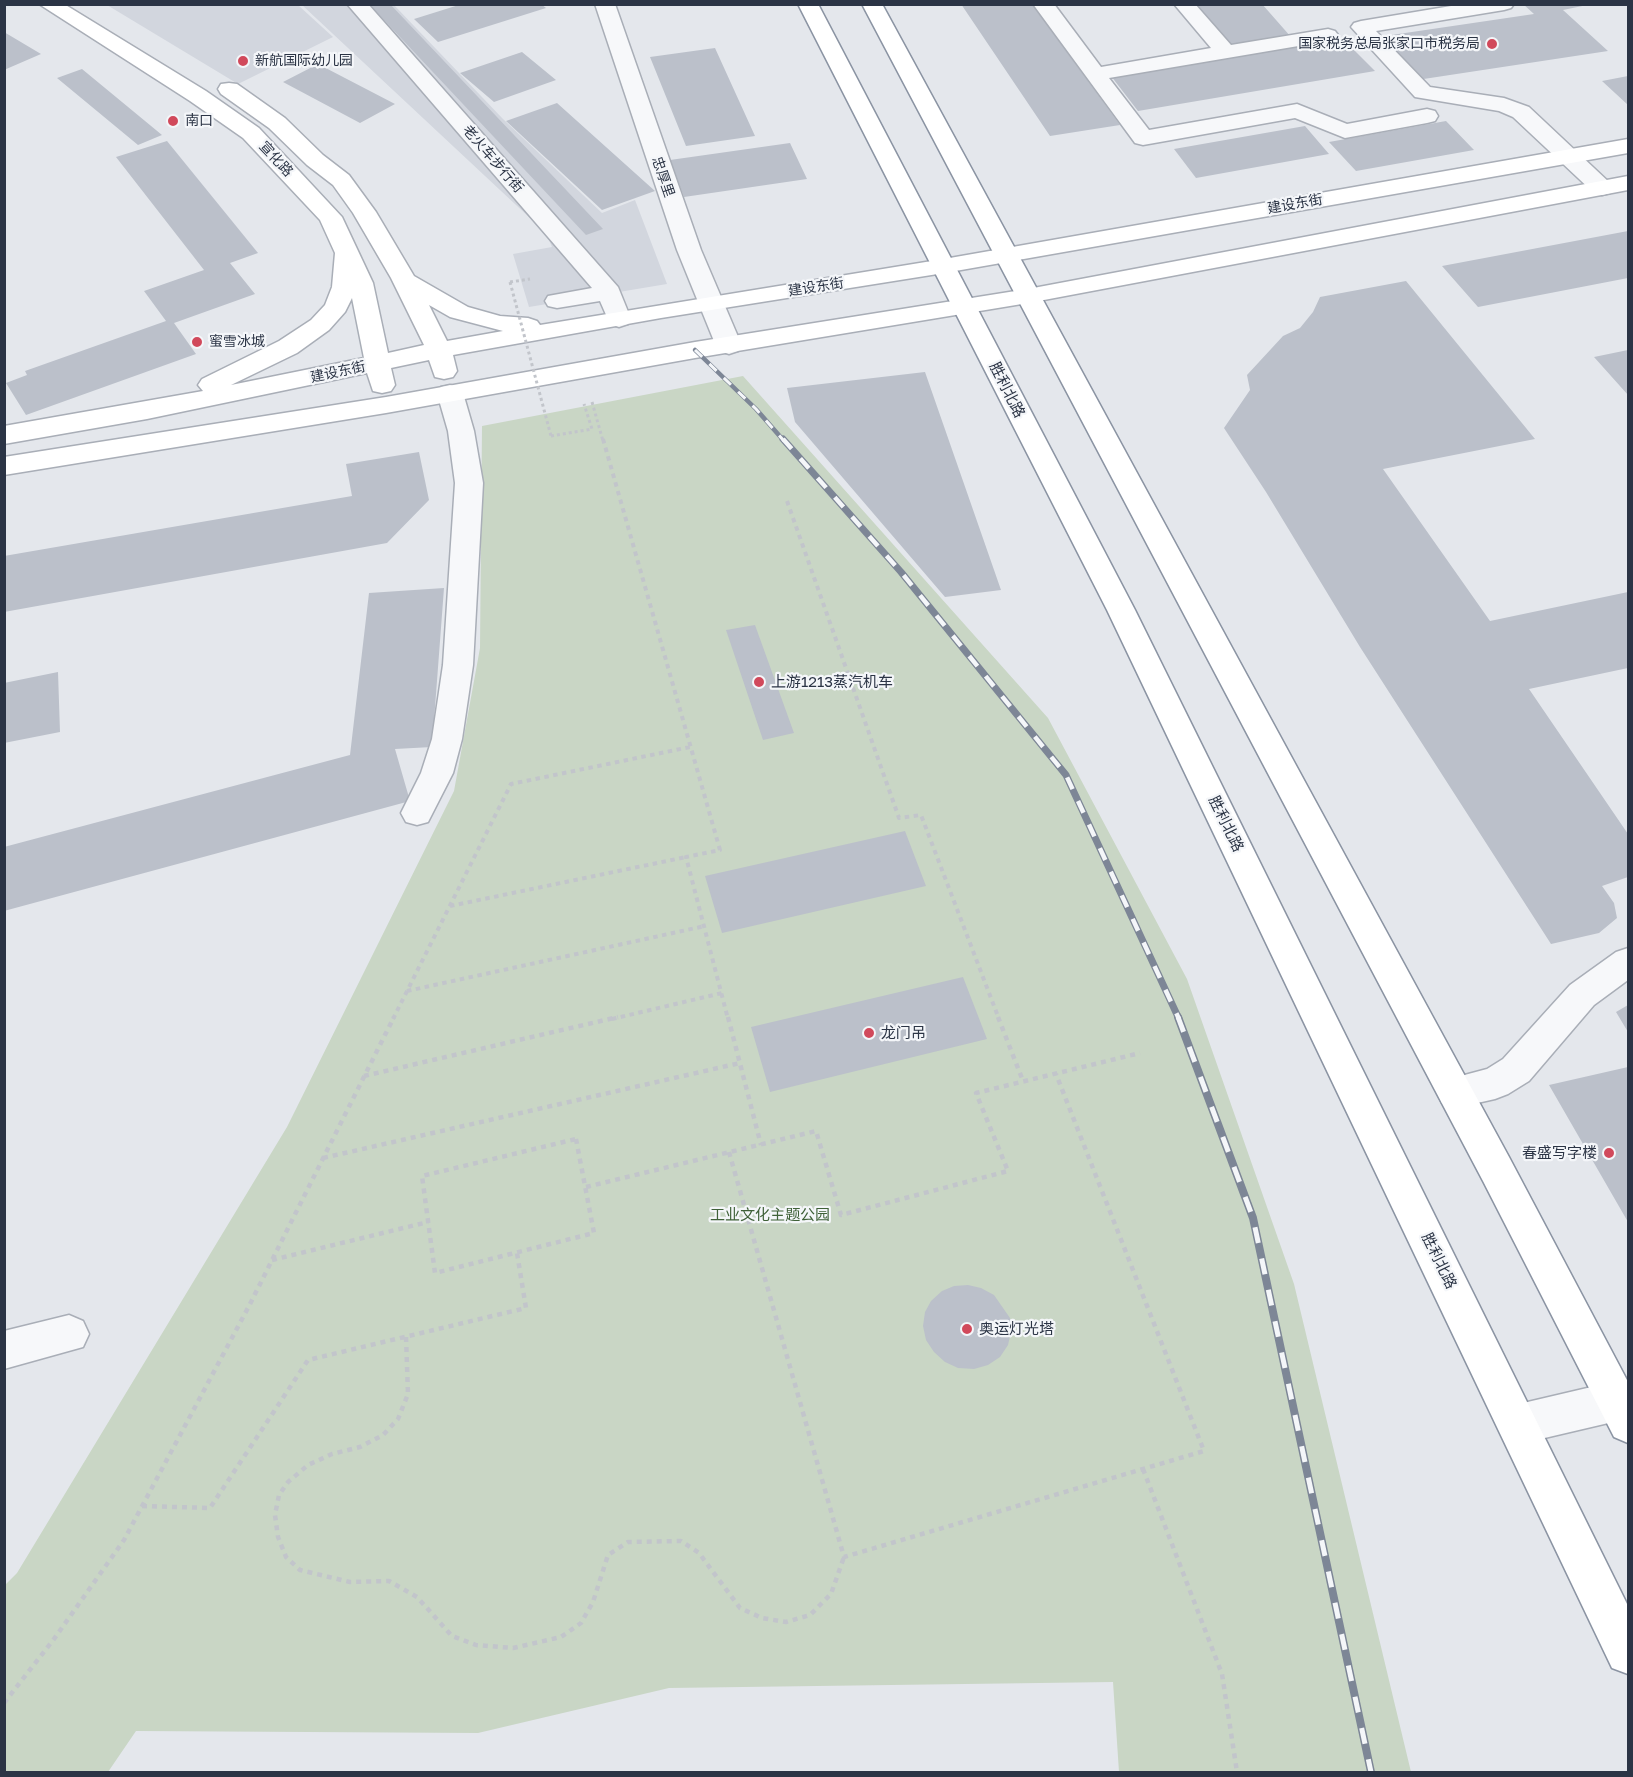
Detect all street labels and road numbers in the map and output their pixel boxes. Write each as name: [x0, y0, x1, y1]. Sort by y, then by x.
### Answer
street label: 老火车步行街: [459, 122, 527, 196]
street label: 宣化路: [256, 138, 296, 180]
street label: 忠厚里: [648, 154, 678, 200]
street label: 建设东街: [1266, 191, 1324, 217]
street label: 建设东街: [787, 274, 845, 300]
street label: 建设东街: [309, 358, 367, 386]
street label: 胜利北路: [985, 359, 1029, 421]
street label: 胜利北路: [1205, 793, 1247, 855]
street label: 胜利北路: [1418, 1230, 1460, 1292]

